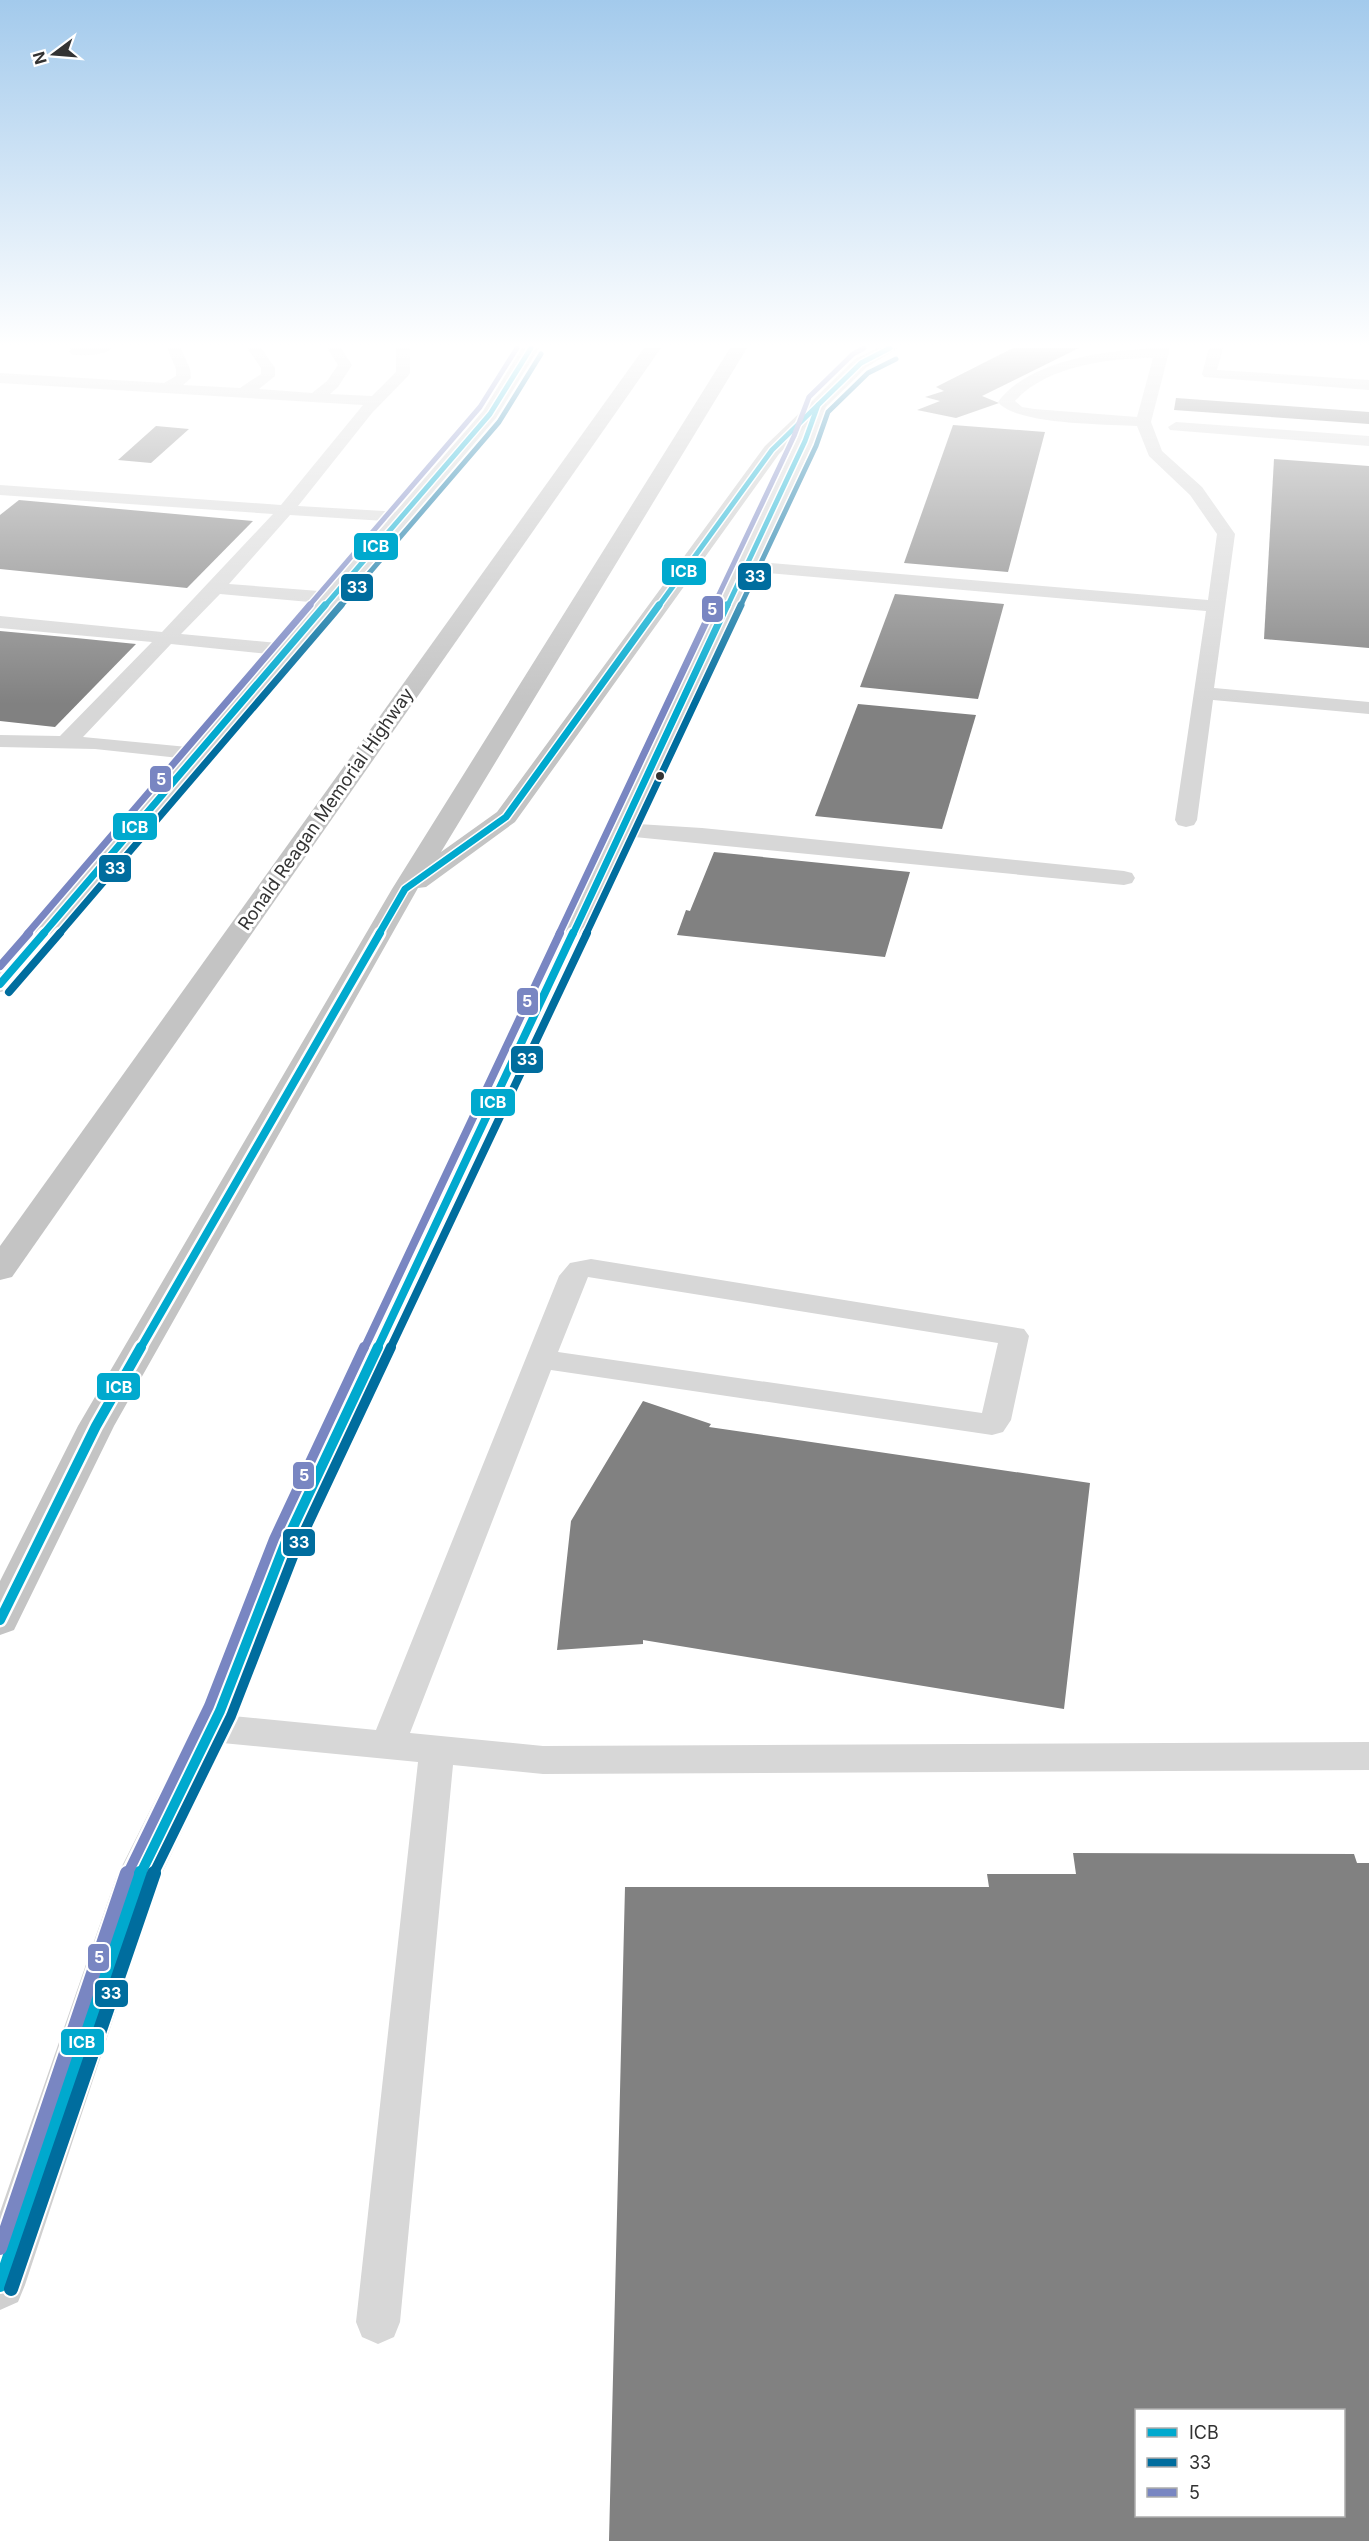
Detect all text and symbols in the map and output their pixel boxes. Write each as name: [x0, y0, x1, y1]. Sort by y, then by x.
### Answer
north arrow: [24, 24, 84, 84]
text: N: [28, 50, 51, 67]
line badge: ICB: [353, 532, 399, 561]
text: ICB: [363, 536, 389, 556]
line badge: ICB: [661, 557, 707, 586]
text: ICB: [671, 561, 697, 581]
line badge: 33: [737, 562, 772, 591]
text: 33: [745, 566, 765, 586]
line badge: 33: [340, 573, 374, 602]
text: 33: [347, 577, 367, 597]
line badge: 5: [701, 595, 724, 623]
text: 5: [707, 599, 717, 619]
street label: Ronald Reagan Memorial Highway: [234, 684, 418, 934]
line badge: 5: [149, 765, 172, 793]
text: 5: [156, 769, 166, 789]
unlabelled marker: [654, 770, 666, 782]
line badge: ICB: [112, 812, 158, 841]
text: ICB: [122, 817, 148, 837]
line badge: 33: [98, 854, 132, 883]
text: 33: [105, 858, 125, 878]
line badge: 5: [516, 987, 539, 1016]
text: 5: [522, 991, 532, 1011]
line badge: 33: [510, 1045, 544, 1074]
text: 33: [517, 1049, 537, 1069]
line badge: ICB: [470, 1088, 516, 1117]
text: ICB: [480, 1092, 506, 1112]
line badge: ICB: [96, 1372, 141, 1401]
text: ICB: [106, 1377, 132, 1397]
line badge: 5: [292, 1461, 315, 1490]
text: 5: [299, 1465, 309, 1485]
line badge: 33: [282, 1528, 316, 1557]
text: 33: [289, 1532, 309, 1552]
line badge: 5: [87, 1943, 110, 1972]
text: 5: [94, 1947, 104, 1967]
line badge: 33: [94, 1979, 129, 2008]
text: 33: [101, 1983, 121, 2003]
line badge: ICB: [60, 2028, 105, 2056]
text: ICB: [69, 2032, 95, 2052]
legend: [1135, 2409, 1345, 2517]
text: ICB: [1189, 2422, 1219, 2443]
text: 33: [1189, 2452, 1211, 2473]
text: 5: [1189, 2482, 1200, 2503]

